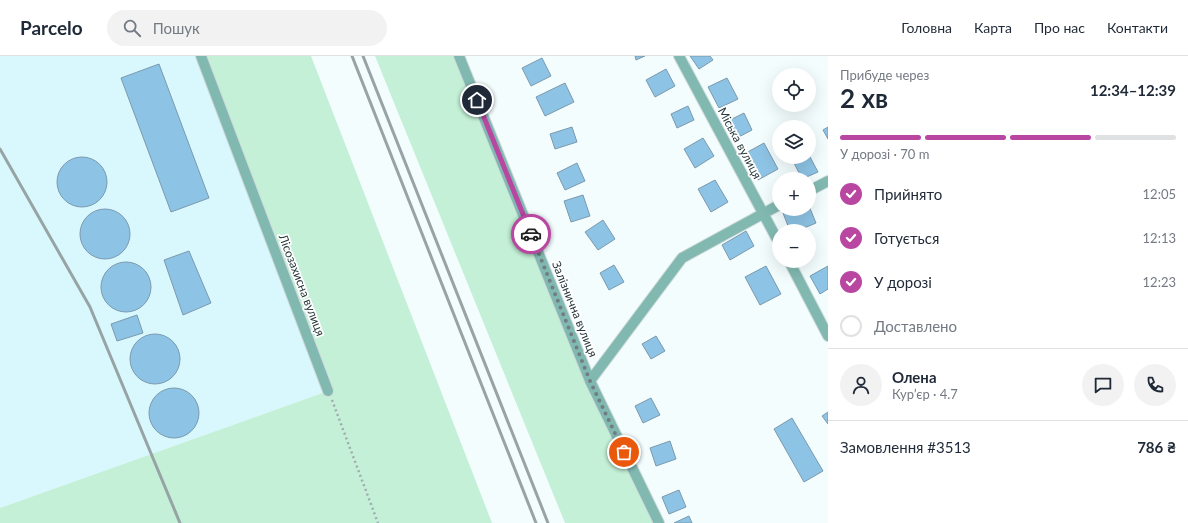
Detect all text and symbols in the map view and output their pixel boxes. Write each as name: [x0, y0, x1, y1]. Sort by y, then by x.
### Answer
search box: [107, 10, 387, 46]
text: Parcelo: [20, 16, 83, 39]
icon: search: [121, 17, 143, 39]
text: Пошук: [153, 19, 200, 37]
text: Головна: [901, 19, 952, 36]
text: Карта: [974, 19, 1012, 36]
text: Про нас: [1034, 19, 1085, 36]
text: Контакти: [1107, 19, 1168, 36]
text: Прибуде через: [840, 67, 929, 83]
map controls: [772, 68, 816, 268]
button: locate: [772, 68, 816, 112]
text: 12:34–12:39: [1090, 81, 1176, 99]
text: 2 хв: [840, 82, 888, 114]
pin: [460, 83, 494, 117]
icon: home: [466, 89, 488, 111]
street label: Міська вулиця: [715, 105, 765, 182]
button: layers: [772, 120, 816, 164]
text: У дорозі · 70 m: [840, 146, 929, 162]
button: +: [772, 172, 816, 216]
icon: check: [840, 183, 862, 205]
text: Прийнято: [874, 185, 942, 203]
text: 12:05: [1143, 186, 1176, 202]
courier: [511, 214, 551, 254]
icon: car: [520, 223, 542, 245]
button: −: [772, 224, 816, 268]
icon: check: [840, 227, 862, 249]
text: Готується: [874, 229, 939, 247]
text: 12:13: [1143, 230, 1176, 246]
street label: Лісозахисна вулиця: [275, 231, 328, 338]
street label: Залізнична вулиця: [549, 259, 601, 359]
icon: check: [840, 271, 862, 293]
text: У дорозі: [874, 273, 932, 291]
text: 12:23: [1143, 274, 1176, 290]
text: Доставлено: [874, 317, 957, 335]
button: person: [840, 364, 882, 406]
button: chat: [1082, 364, 1124, 406]
button: phone: [1134, 364, 1176, 406]
text: Олена: [892, 368, 937, 386]
text: Кур’єр · 4.7: [892, 386, 958, 402]
pin: [607, 435, 641, 469]
text: Замовлення #3513: [840, 438, 971, 456]
text: 786 ₴: [1137, 438, 1176, 456]
icon: bag: [613, 441, 635, 463]

